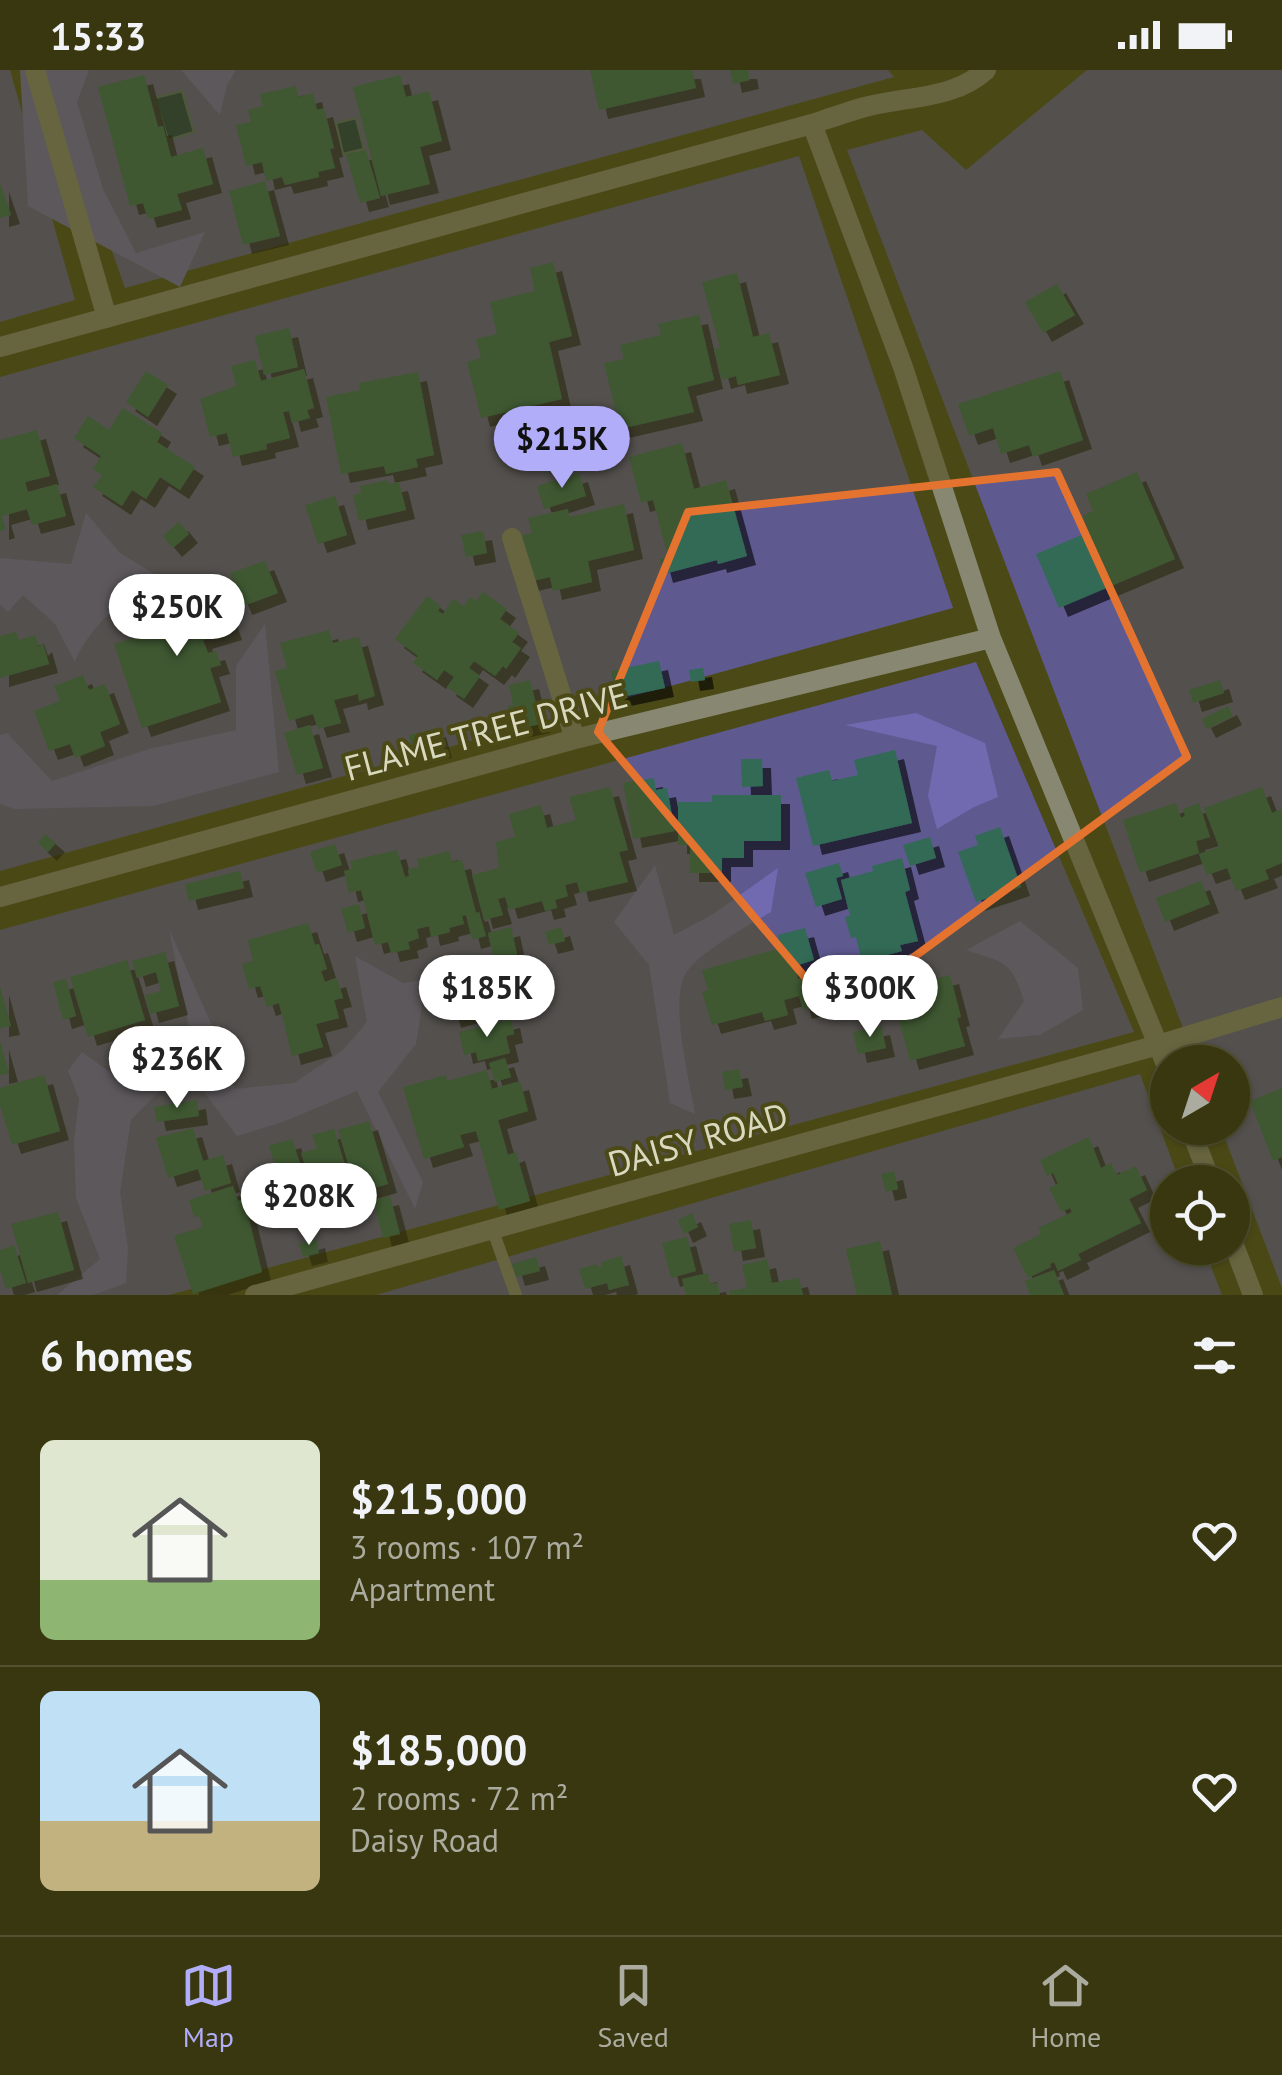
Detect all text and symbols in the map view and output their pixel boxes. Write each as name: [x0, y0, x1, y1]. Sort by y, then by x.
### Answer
text: 15:33: [50, 11, 146, 60]
pin: $215K: [492, 406, 632, 491]
text: $215K: [516, 417, 608, 459]
pin: $250K: [107, 574, 247, 659]
text: $250K: [131, 585, 223, 627]
street label: FLAME TREE DRIVE: [339, 671, 632, 791]
pin: $185K: [417, 955, 557, 1040]
pin: $300K: [800, 955, 940, 1040]
text: $185K: [441, 966, 533, 1008]
text: $300K: [824, 966, 916, 1008]
pin: $236K: [107, 1026, 247, 1111]
text: $236K: [131, 1037, 223, 1079]
north arrow: [1150, 1045, 1250, 1145]
map controls: [1150, 1045, 1250, 1265]
street label: DAISY ROAD: [602, 1091, 793, 1187]
pin: $208K: [239, 1163, 379, 1248]
button: locate: [1150, 1165, 1250, 1265]
text: $208K: [263, 1174, 355, 1216]
text: 6 homes: [40, 1328, 193, 1383]
icon: filters: [1187, 1328, 1242, 1383]
text: $215,000: [350, 1471, 527, 1526]
icon: home: [120, 1480, 240, 1600]
icon: heart: [1187, 1513, 1242, 1568]
text: 3 rooms · 107 m²: [350, 1526, 584, 1568]
text: Apartment: [350, 1568, 495, 1610]
text: $185,000: [350, 1722, 527, 1777]
icon: home: [120, 1731, 240, 1851]
icon: heart: [1187, 1764, 1242, 1819]
text: 2 rooms · 72 m²: [350, 1777, 568, 1819]
text: Daisy Road: [350, 1819, 499, 1861]
tab: Map: [181, 1958, 236, 2055]
tab: Saved: [597, 1958, 669, 2055]
tab: Home: [1030, 1958, 1101, 2055]

